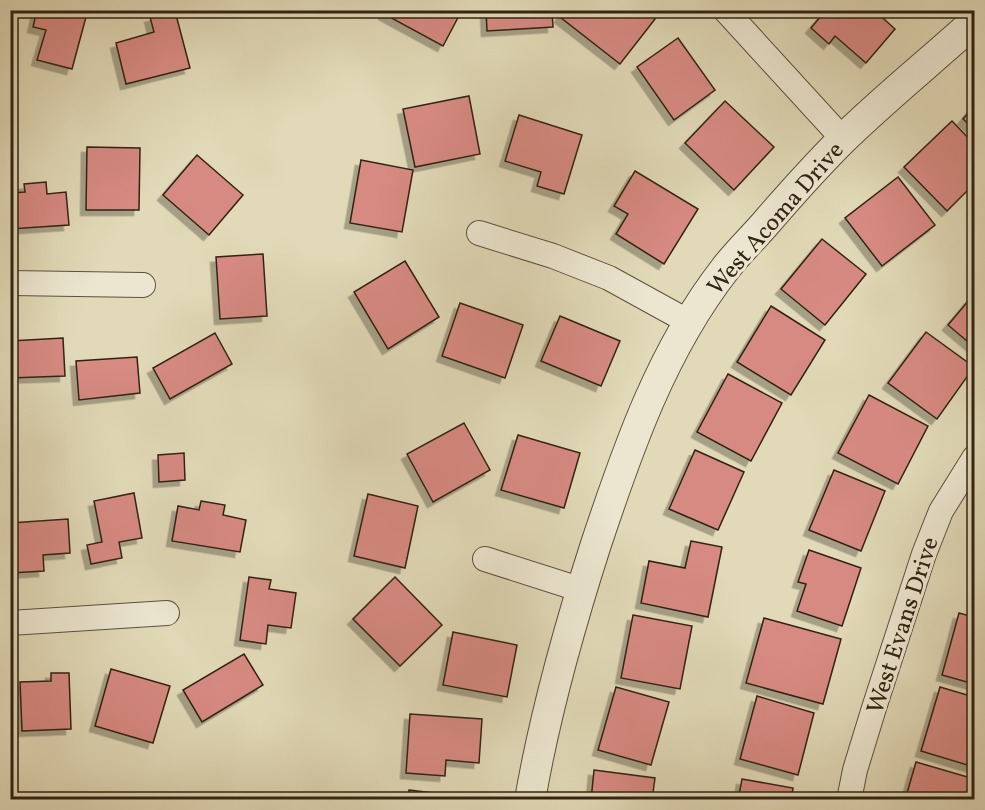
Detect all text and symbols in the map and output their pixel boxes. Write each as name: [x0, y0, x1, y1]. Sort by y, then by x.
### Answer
street label: West Acoma Drive: [700, 135, 853, 304]
street label: West Evans Drive: [859, 533, 949, 718]

